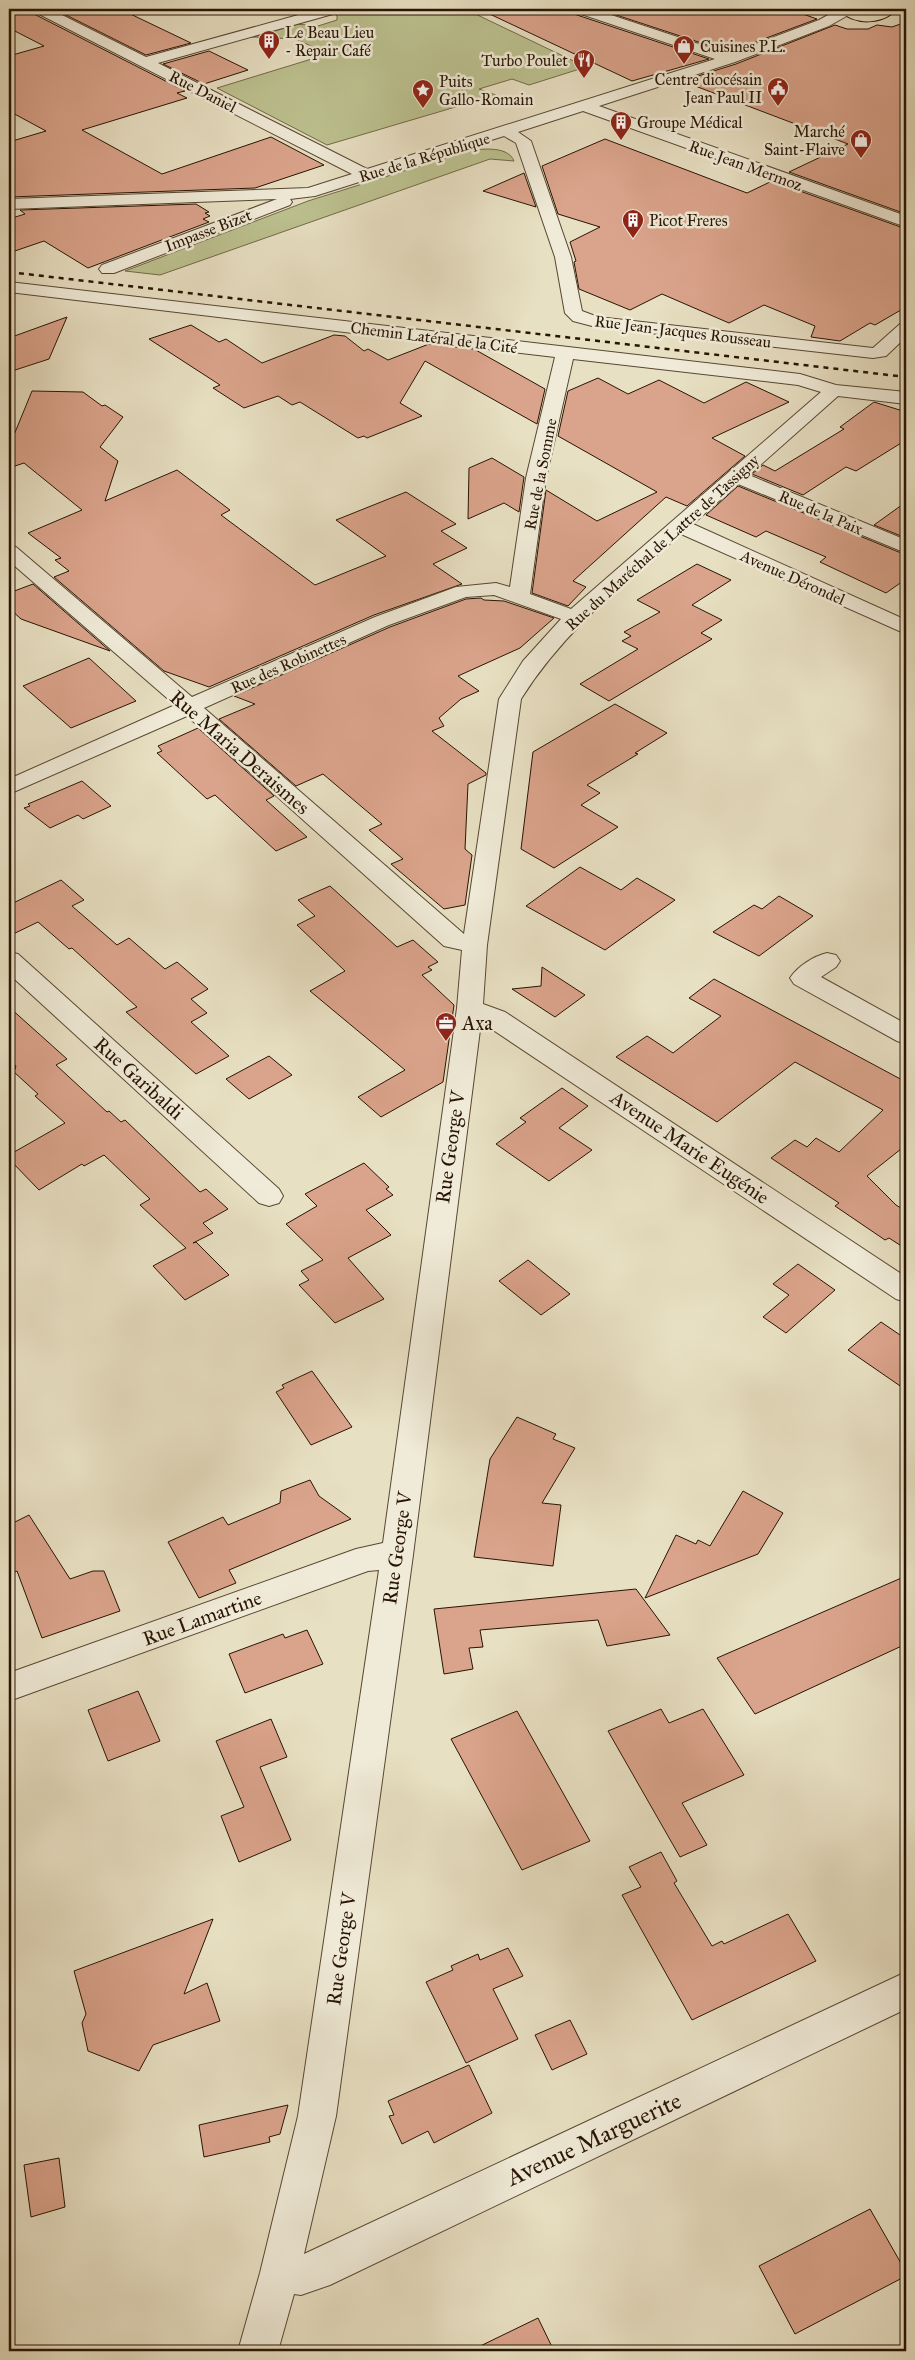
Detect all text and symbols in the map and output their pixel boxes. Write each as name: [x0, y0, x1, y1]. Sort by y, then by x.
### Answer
place label: Le Beau Lieu - Repair Café: [285, 23, 375, 60]
building icon: Le Beau Lieu - Repair Café: [257, 29, 281, 60]
shop icon: Cuisines P.L.: [672, 34, 696, 65]
place label: Cuisines P.L.: [700, 37, 786, 56]
restaurant icon: Turbo Poulet: [572, 48, 596, 79]
place label: Turbo Poulet: [481, 51, 568, 70]
street label: Rue Daniel: [166, 66, 240, 117]
place label: Centre diocésain Jean Paul II: [655, 70, 762, 108]
place label: Puits Gallo-Romain: [439, 72, 534, 109]
public building icon: Centre diocésain Jean Paul II: [766, 76, 790, 107]
place icon: Puits Gallo-Romain: [411, 78, 435, 109]
building icon: Groupe Médical: [609, 110, 633, 141]
place label: Groupe Médical: [637, 113, 743, 132]
place label: Marché Saint-Flaive: [764, 122, 845, 159]
street label: Rue de la République: [356, 128, 493, 187]
shop icon: Marché Saint-Flaive: [849, 128, 873, 159]
street label: Rue Jean Mermoz: [686, 136, 806, 196]
street label: Impasse Bizet: [162, 205, 255, 256]
building icon: Picot Freres: [621, 208, 645, 239]
place label: Picot Freres: [649, 211, 728, 230]
street label: Rue Jean-Jacques Rousseau: [593, 311, 773, 353]
street label: Chemin Latéral de la Cité: [349, 318, 519, 357]
street label: Rue de la Somme: [520, 416, 561, 532]
street label: Rue du Maréchal de Lattre de Tassigny: [562, 450, 764, 635]
street label: Rue de la Paix: [776, 486, 866, 539]
street label: Avenue Dérondel: [737, 545, 849, 609]
street label: Rue des Robinettes: [228, 629, 349, 697]
street label: Rue Maria Deraismes: [165, 685, 315, 819]
office icon: Axa: [434, 1011, 458, 1042]
place label: Axa: [461, 1011, 493, 1035]
street label: Rue Garibaldi: [89, 1032, 189, 1125]
street label: Avenue Marie Eugénie: [605, 1084, 774, 1210]
street label: Rue George V: [430, 1088, 471, 1205]
street label: Rue George V: [377, 1489, 418, 1606]
street label: Rue Lamartine: [139, 1585, 265, 1651]
street label: Rue George V: [321, 1890, 362, 2007]
street label: Avenue Marguerite: [501, 2085, 686, 2193]

